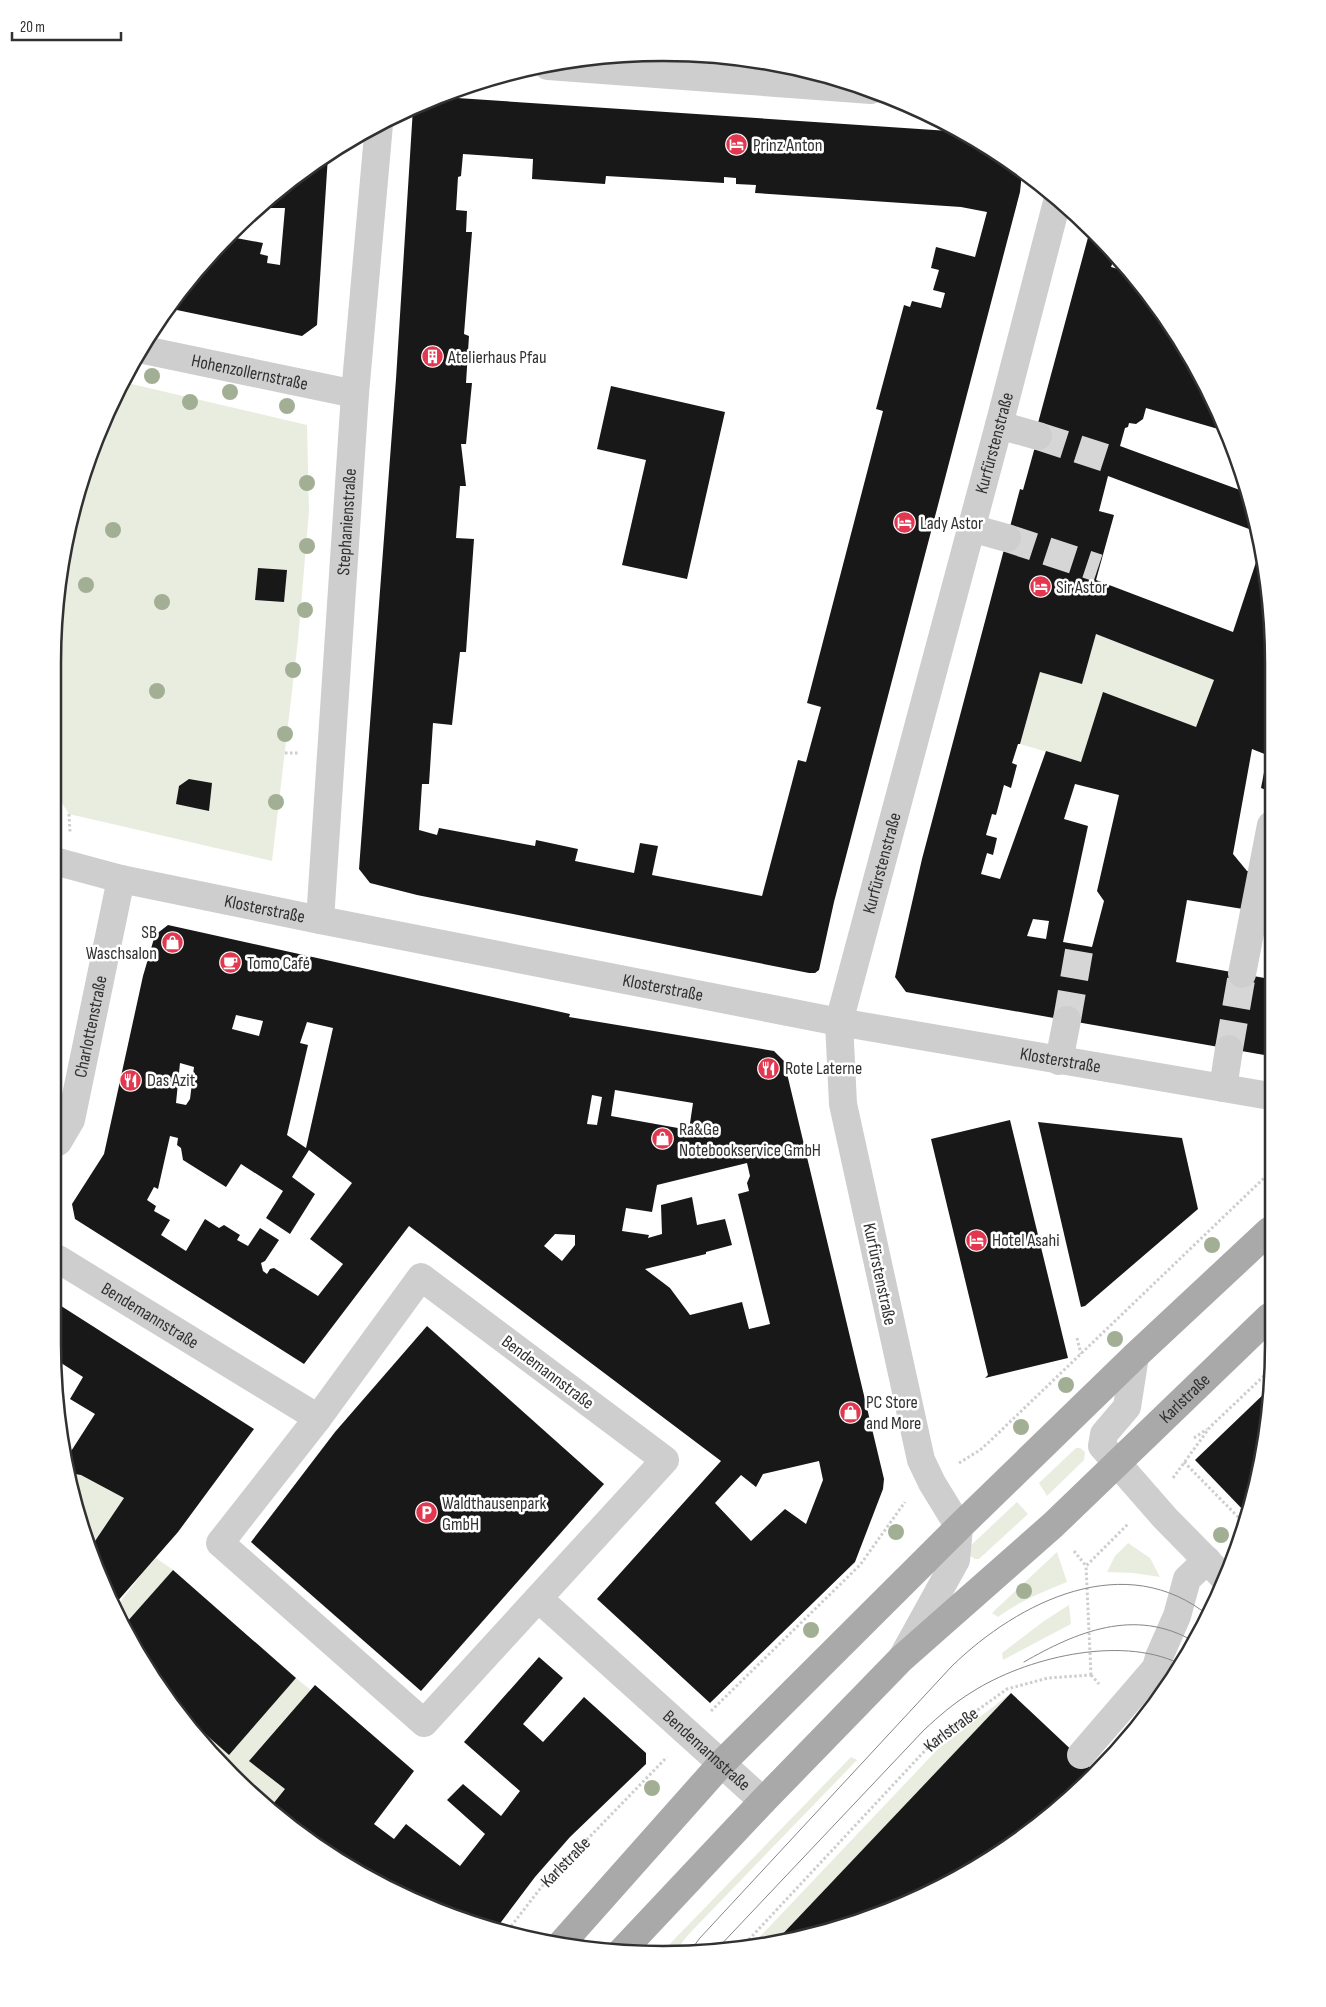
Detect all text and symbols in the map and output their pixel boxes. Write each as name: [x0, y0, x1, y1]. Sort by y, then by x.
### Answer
scale bar: [12, 10, 121, 42]
text: 20 m: [20, 18, 45, 37]
hotel icon: Prinz Anton: [725, 133, 749, 157]
place label: Prinz Anton: [753, 135, 823, 156]
building icon: Atelierhaus Pfau: [420, 345, 444, 369]
place label: Atelierhaus Pfau: [447, 347, 546, 368]
street label: Hohenzollernstraße: [189, 350, 310, 395]
street label: Kurfürstenstraße: [971, 390, 1018, 496]
street label: Stephanienstraße: [333, 468, 361, 576]
hotel icon: Lady Astor: [892, 511, 916, 535]
place label: Lady Astor: [920, 513, 983, 534]
hotel icon: Sir Astor: [1028, 575, 1052, 599]
place label: Sir Astor: [1056, 577, 1107, 598]
street label: Kurfürstenstraße: [858, 810, 906, 916]
street label: Klosterstraße: [223, 891, 307, 928]
place label: SB Waschsalon: [86, 922, 157, 964]
shop icon: SB Waschsalon: [161, 930, 185, 954]
cafe icon: Tomo Café: [219, 951, 243, 975]
place label: Tomo Café: [247, 953, 310, 974]
street label: Klosterstraße: [621, 970, 705, 1006]
street label: Charlottenstraße: [70, 974, 112, 1080]
street label: Klosterstraße: [1018, 1043, 1102, 1078]
restaurant icon: Rote Laterne: [757, 1056, 781, 1080]
place label: Rote Laterne: [785, 1058, 862, 1079]
restaurant icon: Das Azit: [119, 1068, 143, 1092]
place label: Das Azit: [147, 1070, 196, 1091]
place label: Ra&Ge Notebookservice GmbH: [679, 1119, 821, 1161]
shop icon: Ra&Ge Notebookservice GmbH: [651, 1127, 675, 1151]
street label: Kurfürstenstraße: [858, 1221, 901, 1327]
hotel icon: Hotel Asahi: [964, 1228, 988, 1252]
place label: Hotel Asahi: [992, 1230, 1060, 1251]
street label: Bendemannstraße: [97, 1278, 202, 1354]
street label: Bendemannstraße: [497, 1331, 598, 1414]
street label: Karlstraße: [1155, 1370, 1215, 1428]
place label: PC Store and More: [866, 1392, 921, 1434]
shop icon: PC Store and More: [838, 1400, 862, 1424]
place label: Waldthausenpark GmbH: [442, 1493, 547, 1535]
parking icon: Waldthausenpark GmbH: [414, 1501, 438, 1525]
street label: Karlstraße: [919, 1703, 982, 1756]
street label: Bendemannstraße: [659, 1706, 754, 1795]
street label: Karlstraße: [536, 1833, 595, 1892]

